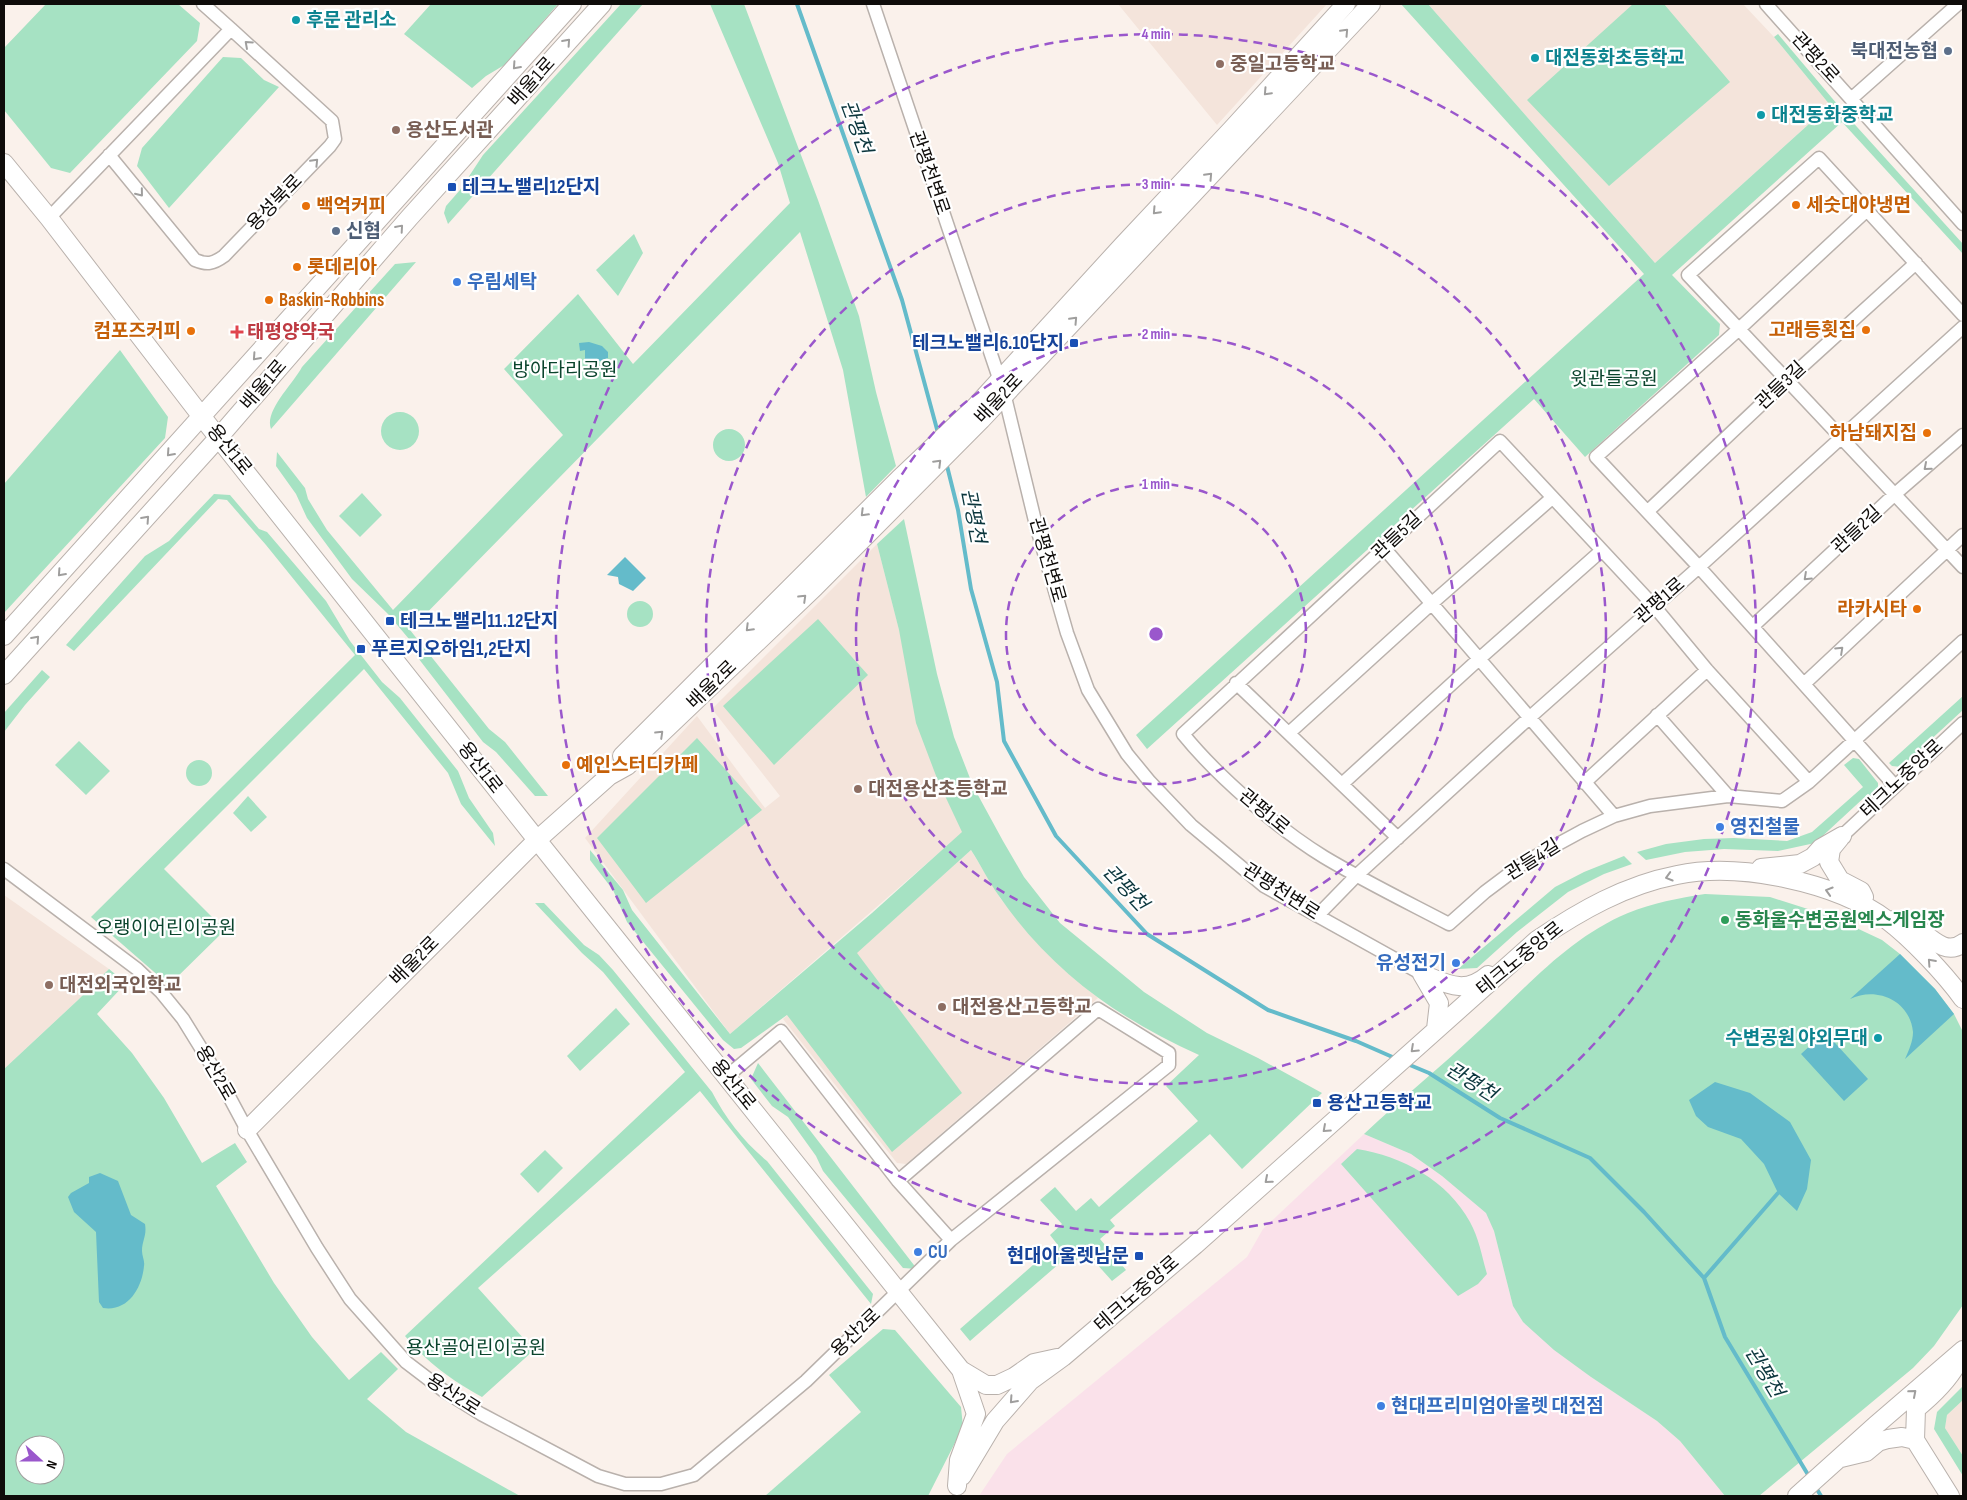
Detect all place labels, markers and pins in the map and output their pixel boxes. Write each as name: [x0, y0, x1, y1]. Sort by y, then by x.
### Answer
place label: 후문 관리소: [306, 9, 396, 32]
marker: 후문 관리소: [290, 14, 302, 26]
place label: 북대전농협: [1851, 40, 1938, 63]
marker: 북대전농협: [1942, 45, 1954, 57]
place label: 대전동화초등학교: [1545, 47, 1685, 70]
marker: 대전동화초등학교: [1529, 52, 1541, 64]
place label: 중일고등학교: [1230, 53, 1335, 76]
marker: 중일고등학교: [1214, 58, 1226, 70]
place label: 대전동화중학교: [1771, 104, 1893, 127]
marker: 대전동화중학교: [1755, 109, 1767, 121]
place label: 용산도서관: [406, 119, 494, 142]
marker: 용산도서관: [390, 124, 402, 136]
place label: 테크노밸리12단지: [462, 176, 600, 199]
marker: 테크노밸리12단지: [446, 181, 458, 193]
place label: 세숫대야냉면: [1806, 194, 1911, 217]
place label: 백억커피: [316, 195, 386, 218]
marker: 세숫대야냉면: [1790, 199, 1802, 211]
marker: 백억커피: [300, 200, 312, 212]
place label: 신협: [346, 220, 381, 243]
marker: 신협: [330, 225, 342, 237]
place label: 롯데리아: [307, 256, 377, 279]
marker: 롯데리아: [291, 261, 303, 273]
place label: 우림세탁: [467, 271, 537, 294]
marker: 우림세탁: [451, 276, 463, 288]
place label: Baskin-Robbins: [279, 289, 384, 312]
marker: Baskin-Robbins: [263, 294, 275, 306]
place label: 고래등횟집: [1769, 319, 1856, 342]
place label: 컴포즈커피: [94, 320, 181, 343]
place label: 태평양약국: [247, 321, 334, 344]
marker: 고래등횟집: [1860, 324, 1872, 336]
marker: 컴포즈커피: [185, 325, 197, 337]
marker: 태평양약국: [231, 326, 243, 338]
place label: 테크노밸리6.10단지: [912, 332, 1064, 355]
marker: 테크노밸리6.10단지: [1068, 337, 1080, 349]
place label: 하남돼지집: [1830, 422, 1917, 445]
marker: 하남돼지집: [1921, 427, 1933, 439]
place label: 라카시타: [1837, 598, 1908, 621]
marker: 라카시타: [1911, 603, 1923, 615]
place label: 테크노밸리11.12단지: [400, 610, 558, 633]
marker: 테크노밸리11.12단지: [384, 615, 396, 627]
centre of rings: [1147, 625, 1165, 643]
place label: 푸르지오하임1,2단지: [371, 638, 531, 661]
marker: 푸르지오하임1,2단지: [355, 643, 367, 655]
place label: 예인스터디카페: [576, 754, 698, 777]
marker: 예인스터디카페: [560, 759, 572, 771]
place label: 대전용산초등학교: [868, 778, 1008, 801]
marker: 대전용산초등학교: [852, 783, 864, 795]
place label: 영진철물: [1730, 816, 1800, 839]
marker: 영진철물: [1714, 821, 1726, 833]
place label: 동화울수변공원엑스게임장: [1735, 909, 1945, 932]
marker: 동화울수변공원엑스게임장: [1719, 914, 1731, 926]
place label: 유성전기: [1376, 952, 1446, 975]
marker: 유성전기: [1450, 957, 1462, 969]
place label: 대전외국인학교: [59, 974, 181, 997]
marker: 대전외국인학교: [43, 979, 55, 991]
place label: 대전용산고등학교: [952, 996, 1092, 1019]
marker: 대전용산고등학교: [936, 1001, 948, 1013]
place label: 수변공원 야외무대: [1725, 1027, 1868, 1050]
marker: 수변공원 야외무대: [1872, 1032, 1884, 1044]
place label: 용산고등학교: [1327, 1092, 1432, 1115]
marker: 용산고등학교: [1311, 1097, 1323, 1109]
place label: CU: [928, 1241, 948, 1264]
place label: 현대아울렛남문: [1007, 1245, 1129, 1268]
marker: CU: [912, 1246, 924, 1258]
marker: 현대아울렛남문: [1133, 1250, 1145, 1262]
place label: 현대프리미엄아울렛 대전점: [1391, 1395, 1604, 1418]
marker: 현대프리미엄아울렛 대전점: [1375, 1400, 1387, 1412]

